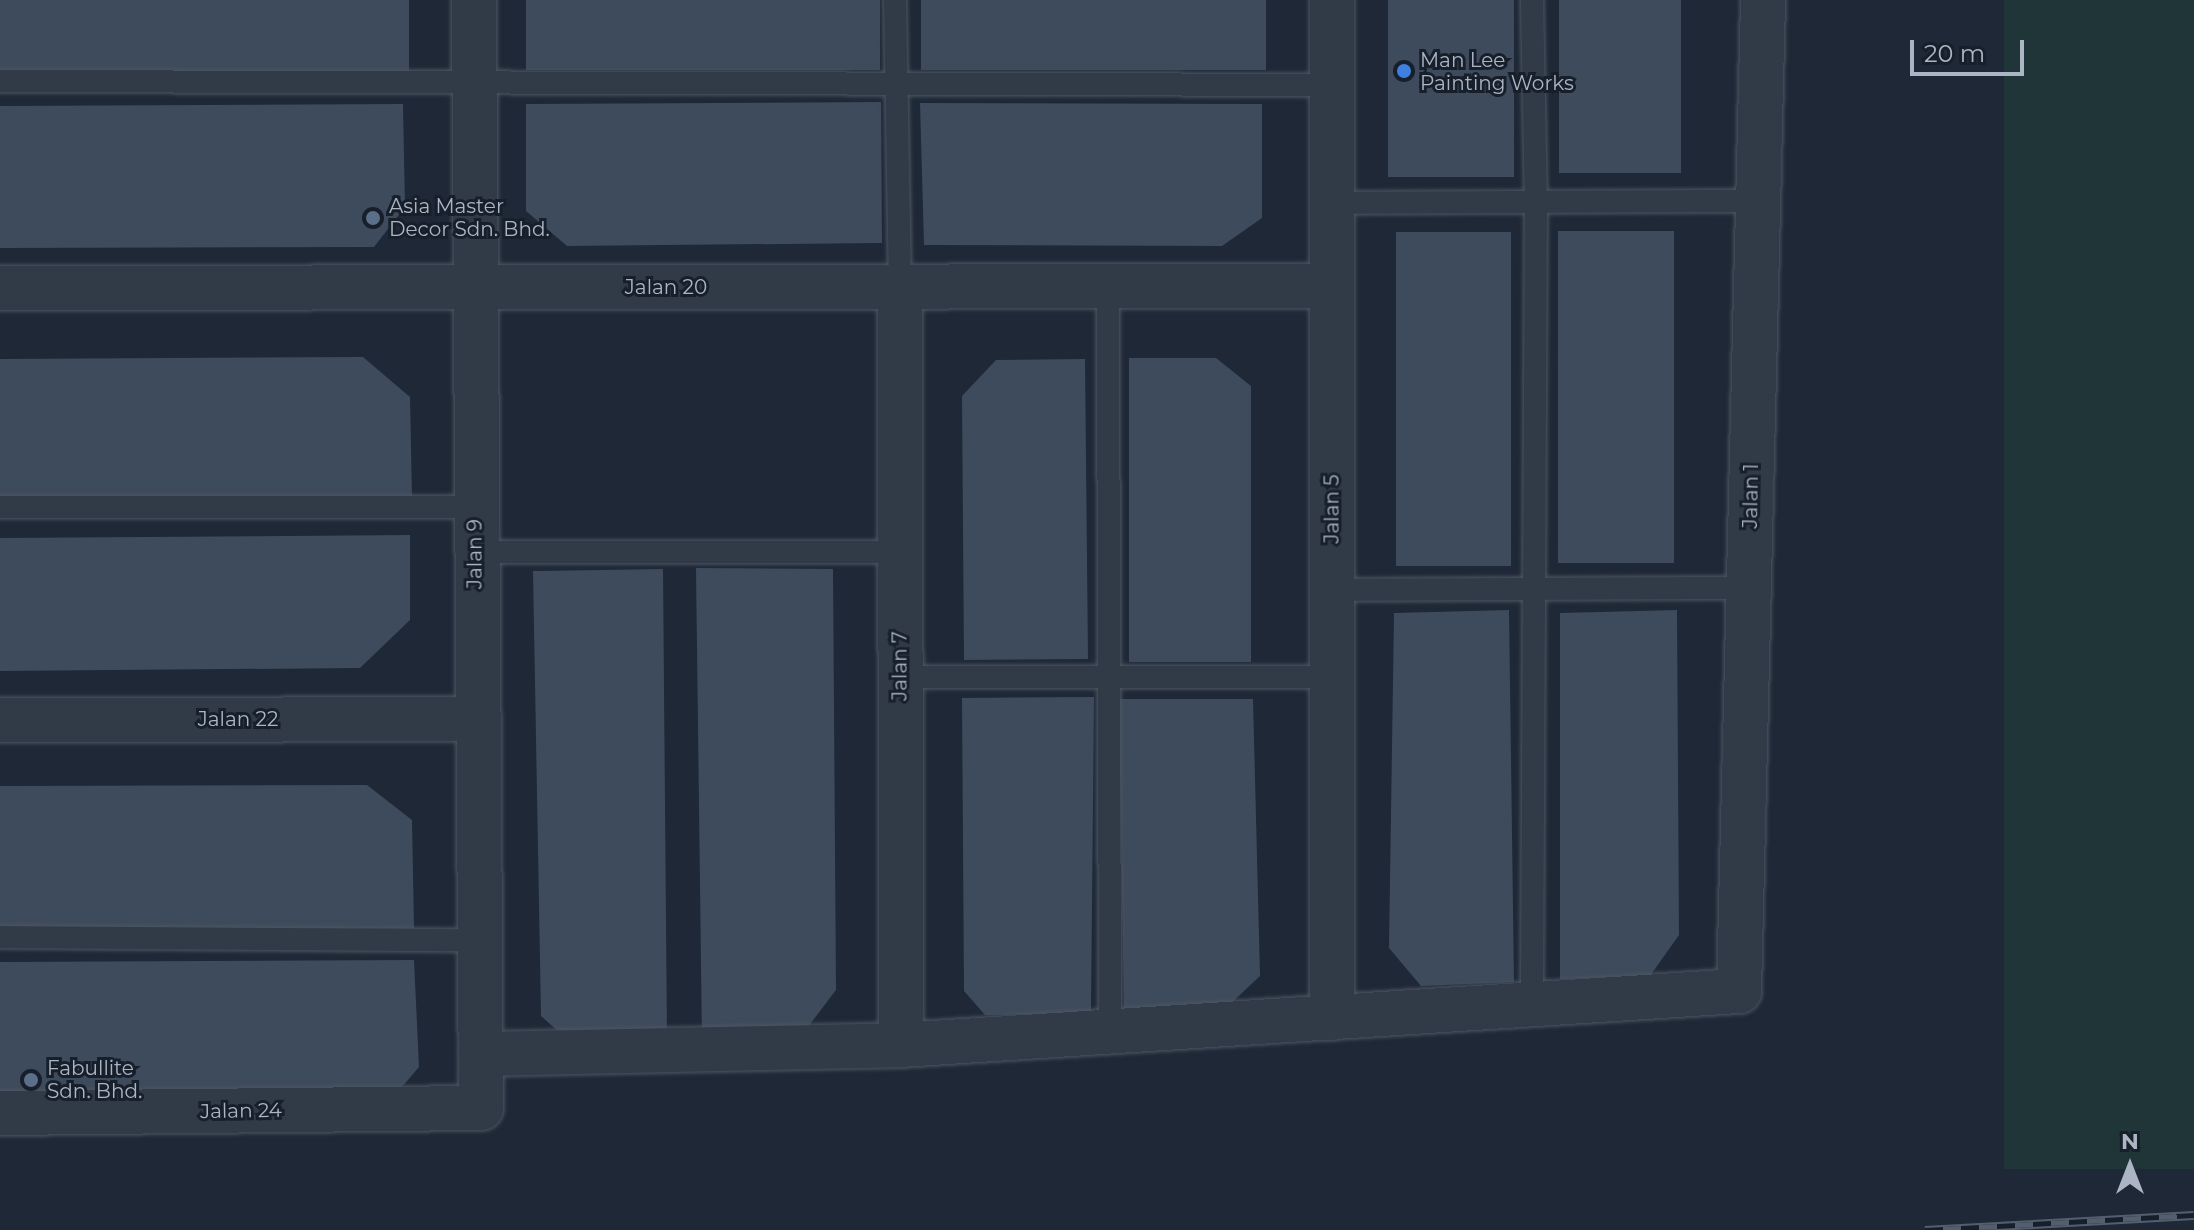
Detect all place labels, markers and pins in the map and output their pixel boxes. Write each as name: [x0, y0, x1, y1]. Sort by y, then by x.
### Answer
place label: Man Lee Painting Works: [1420, 48, 1574, 95]
marker: Man Lee Painting Works: [1395, 62, 1413, 80]
place label: Asia Master Decor Sdn. Bhd.: [389, 194, 550, 241]
marker: Asia Master Decor Sdn. Bhd.: [364, 209, 382, 227]
place label: Fabullite Sdn. Bhd.: [47, 1056, 142, 1103]
marker: Fabullite Sdn. Bhd.: [22, 1071, 40, 1089]

